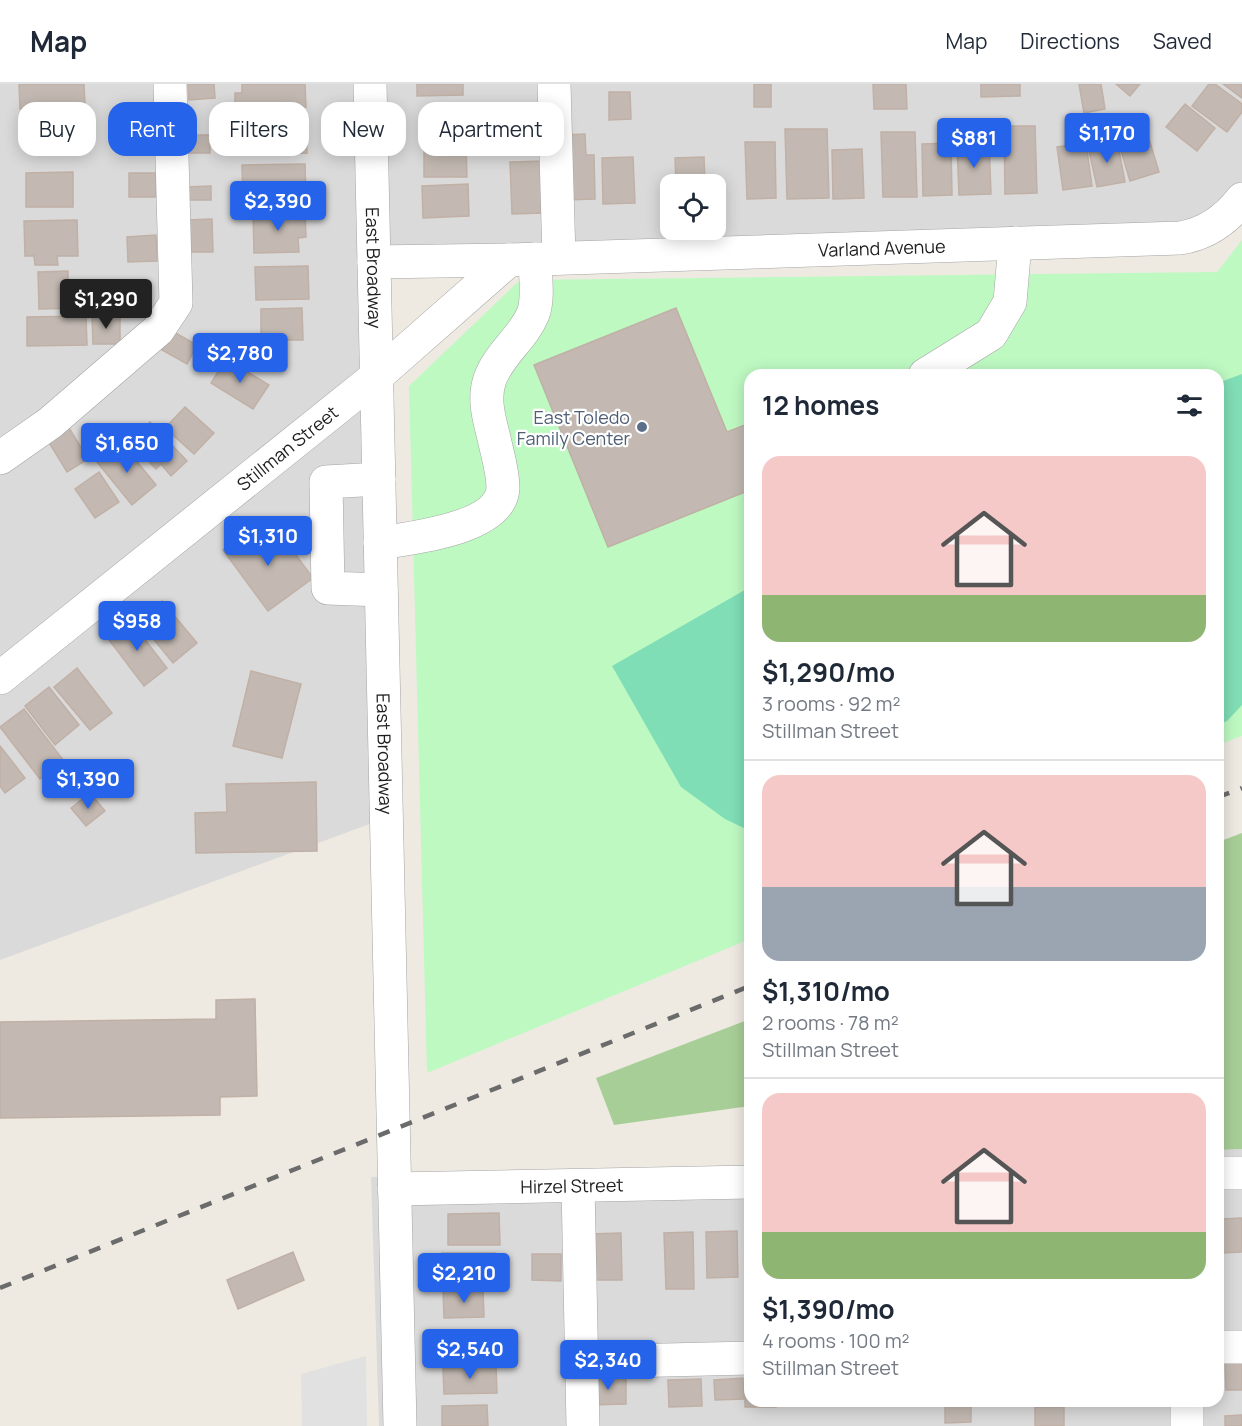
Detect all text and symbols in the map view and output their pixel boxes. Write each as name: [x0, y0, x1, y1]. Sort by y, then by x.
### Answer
text: Map: [30, 22, 87, 60]
text: Map: [946, 27, 987, 55]
text: Directions: [1020, 27, 1120, 55]
text: Saved: [1153, 27, 1212, 55]
chip: Buy: [18, 102, 96, 156]
chip: Rent: [108, 102, 197, 156]
chip: Filters: [209, 102, 309, 156]
chip: New: [321, 102, 406, 156]
chip: Apartment: [418, 102, 564, 156]
pin: $1,170: [1058, 113, 1156, 164]
pin: $881: [938, 118, 1010, 169]
text: $1,170: [1079, 119, 1135, 146]
text: $881: [951, 124, 997, 151]
map controls: [660, 174, 726, 240]
button: locate: [660, 174, 726, 240]
pin: $2,390: [229, 181, 327, 232]
text: $2,390: [244, 187, 312, 214]
street label: East Broadway: [361, 207, 387, 329]
street label: Varland Avenue: [818, 234, 946, 262]
pin: $1,290: [57, 279, 155, 330]
text: $1,290: [74, 285, 138, 312]
pin: $2,780: [191, 333, 289, 384]
text: $2,780: [207, 339, 273, 366]
text: 12 homes: [762, 387, 879, 423]
icon: filters: [1173, 389, 1206, 422]
street label: Stillman Street: [232, 400, 343, 496]
place label: East Toledo Family Center: [517, 405, 631, 450]
marker: East Toledo Family Center: [635, 420, 649, 434]
pin: $1,650: [78, 423, 176, 474]
text: $1,650: [95, 429, 159, 456]
icon: home: [930, 495, 1038, 603]
pin: $1,310: [219, 516, 317, 567]
text: $1,310: [238, 522, 298, 549]
pin: $958: [101, 601, 173, 652]
text: $958: [113, 607, 161, 634]
text: $1,290/mo: [762, 654, 895, 690]
text: 3 rooms · 92 m²: [762, 690, 901, 717]
street label: East Broadway: [372, 693, 398, 815]
text: Stillman Street: [762, 717, 899, 744]
pin: $1,390: [39, 759, 137, 810]
text: $1,390: [56, 765, 120, 792]
icon: home: [930, 814, 1038, 922]
text: $1,310/mo: [762, 973, 890, 1009]
text: 2 rooms · 78 m²: [762, 1009, 899, 1036]
text: Stillman Street: [762, 1036, 899, 1063]
icon: home: [930, 1132, 1038, 1240]
street label: Hirzel Street: [520, 1172, 624, 1199]
pin: $2,210: [415, 1253, 513, 1304]
text: $2,210: [432, 1259, 496, 1286]
text: $1,390/mo: [762, 1291, 895, 1327]
text: 4 rooms · 100 m²: [762, 1327, 910, 1354]
pin: $2,540: [421, 1329, 519, 1380]
text: $2,540: [436, 1335, 504, 1362]
pin: $2,340: [559, 1340, 657, 1391]
text: $2,340: [574, 1346, 642, 1373]
text: Stillman Street: [762, 1354, 899, 1381]

